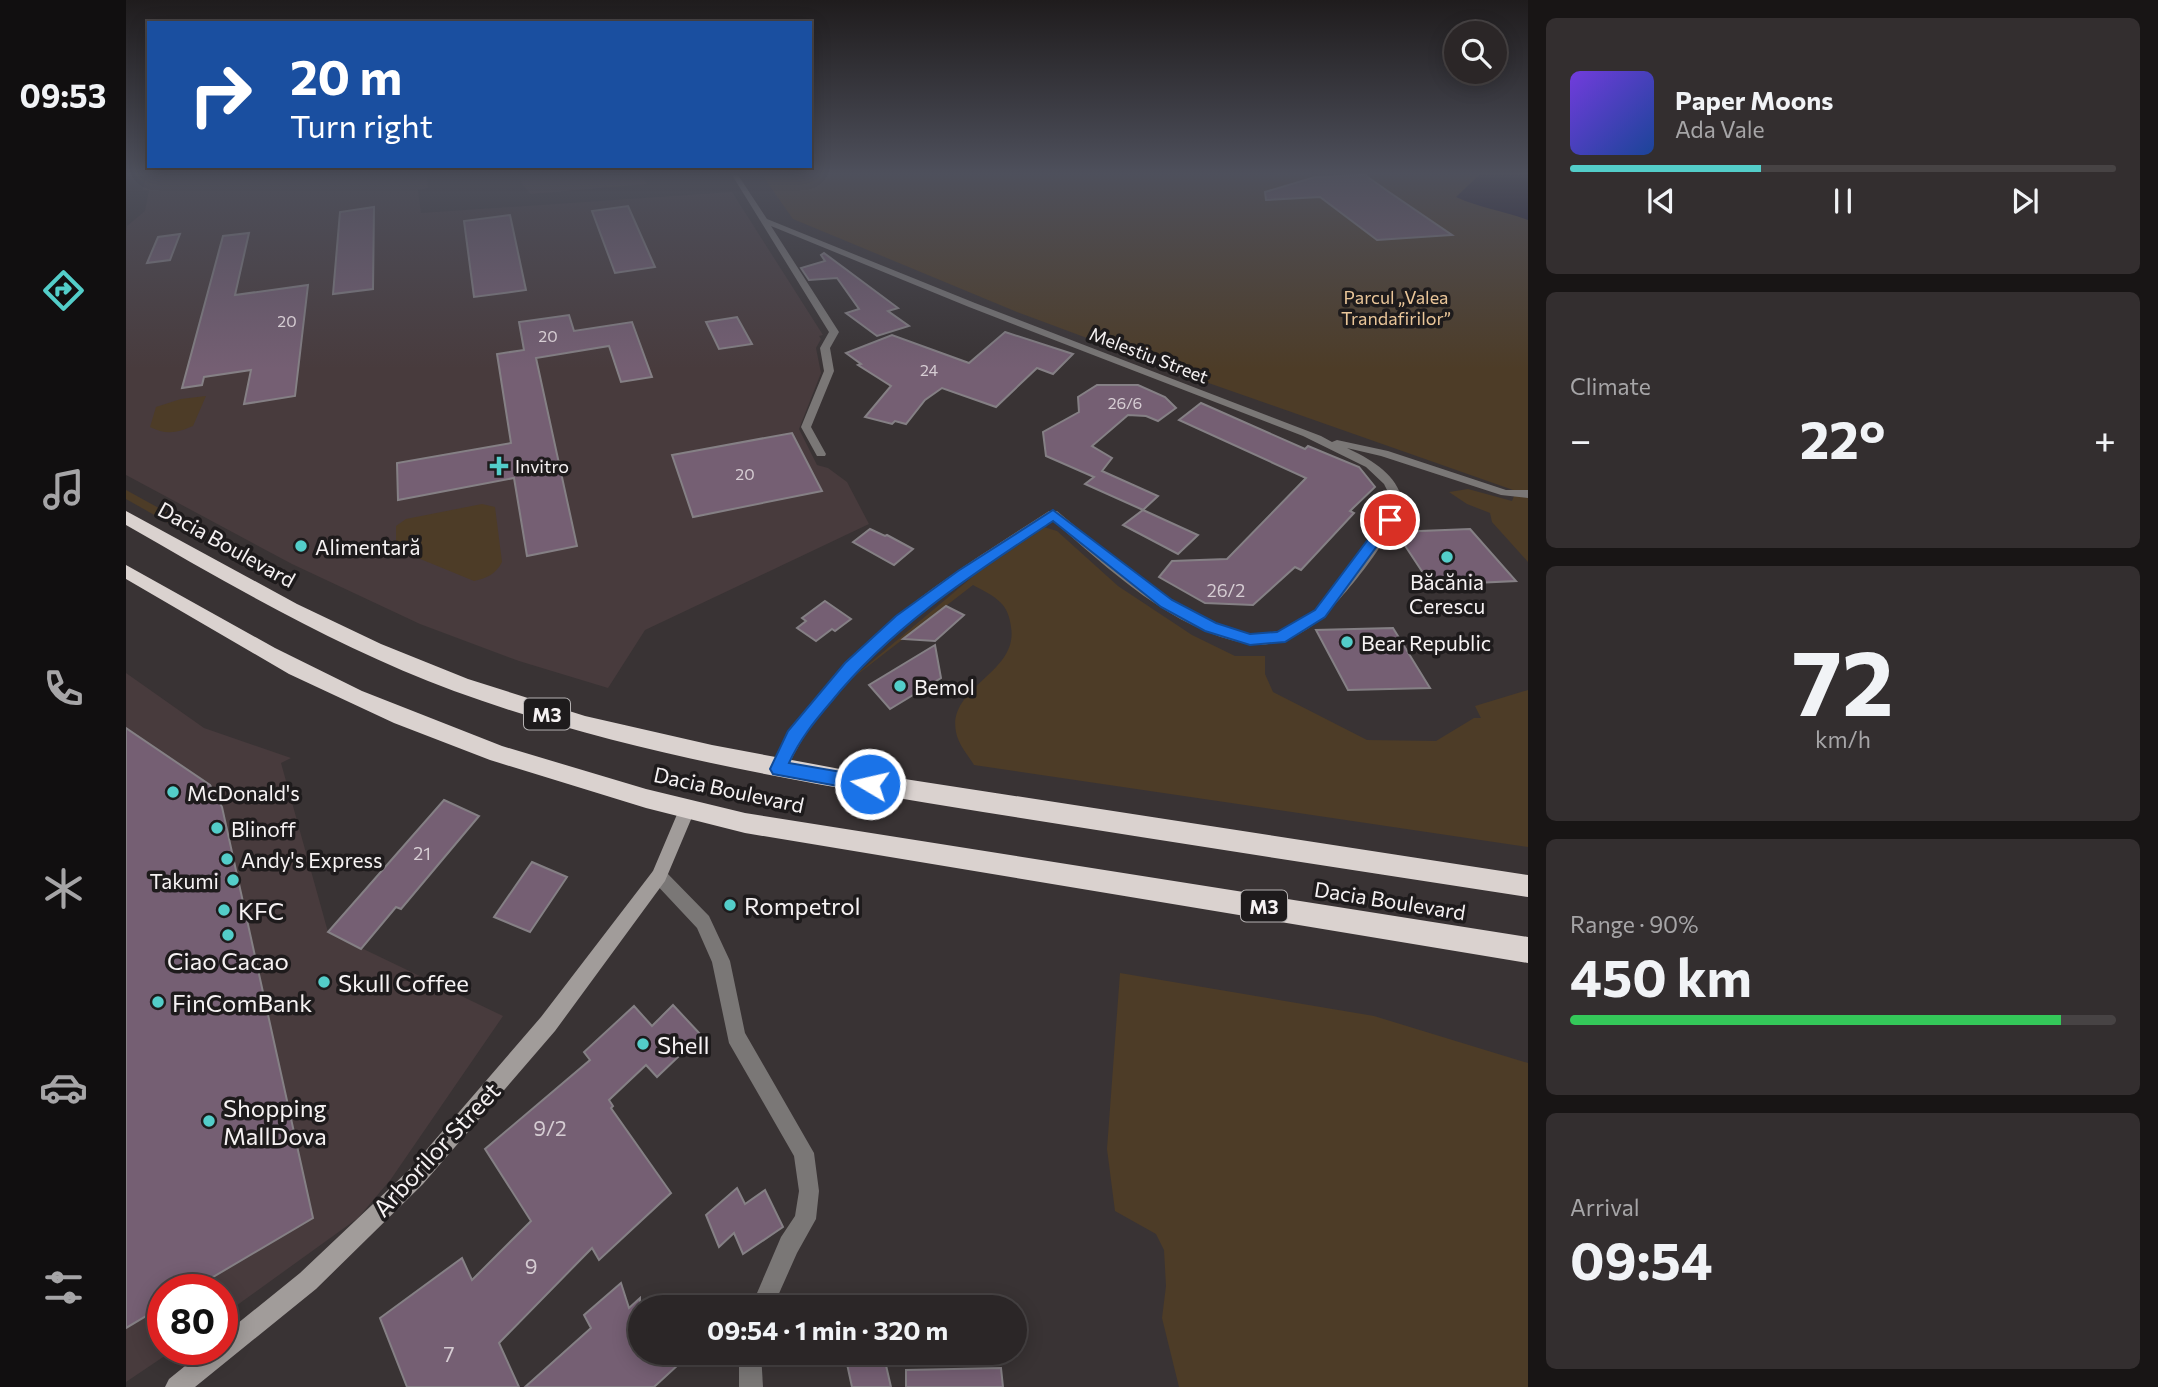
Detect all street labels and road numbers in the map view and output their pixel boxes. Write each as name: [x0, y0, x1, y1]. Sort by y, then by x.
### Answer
street label: Melestiu Street: [1087, 322, 1211, 388]
street label: Dacia Boulevard: [154, 496, 300, 592]
road number: M3: [524, 698, 570, 730]
street label: Dacia Boulevard: [652, 761, 806, 817]
street label: Dacia Boulevard: [1313, 876, 1467, 924]
road number: M3: [1241, 890, 1287, 922]
street label: Arborilor Street: [366, 1076, 506, 1222]

